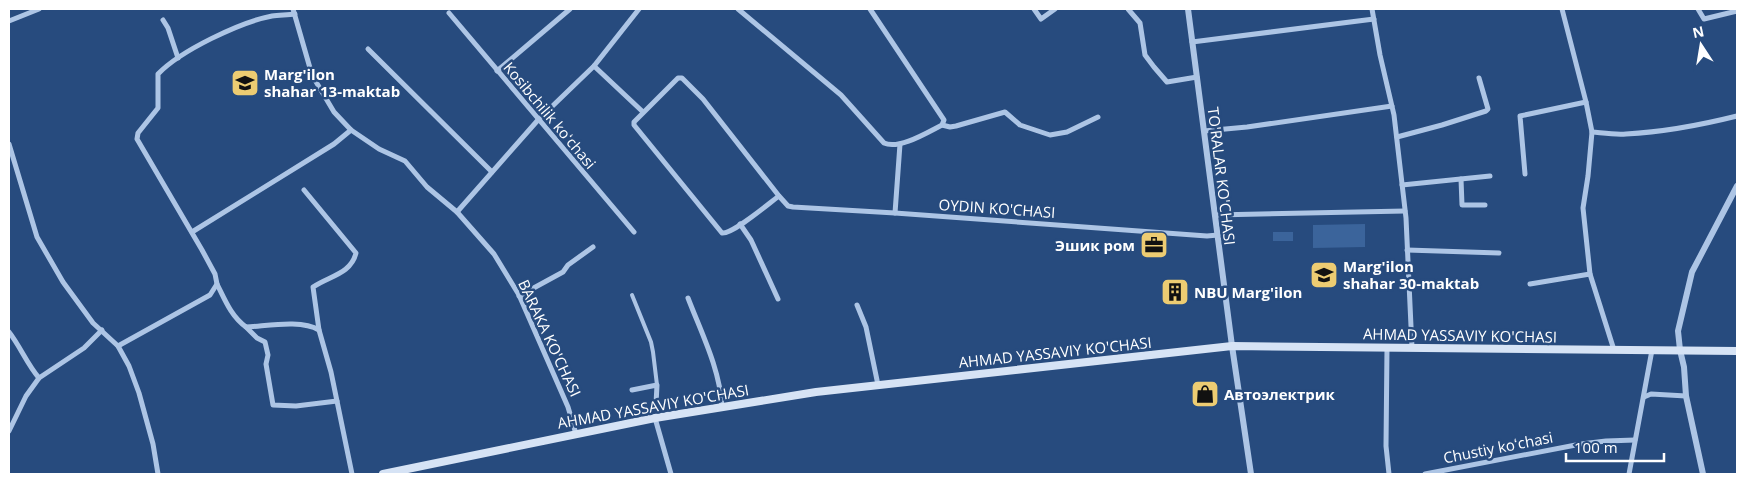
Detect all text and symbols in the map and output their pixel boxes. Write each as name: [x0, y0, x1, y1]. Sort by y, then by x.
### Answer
north arrow: [1676, 20, 1726, 70]
text: N: [1691, 21, 1706, 42]
street label: Kosibchilik koʻchasi: [499, 57, 601, 173]
place label: Marg'ilon shahar 13-maktab: [264, 64, 400, 101]
school or university icon: Marg'ilon shahar 13-maktab: [230, 68, 260, 98]
street label: TO'RALAR KO'CHASI: [1204, 106, 1240, 246]
street label: OYDIN KO'CHASI: [938, 194, 1056, 222]
office icon: Эшик ром: [1139, 230, 1169, 260]
place label: Эшик ром: [1055, 235, 1135, 255]
place label: Marg'ilon shahar 30-maktab: [1343, 256, 1479, 293]
school or university icon: Marg'ilon shahar 30-maktab: [1309, 260, 1339, 290]
street label: BARAKA KO'CHASI: [514, 276, 586, 400]
building icon: NBU Marg'ilon: [1160, 277, 1190, 307]
place label: NBU Marg'ilon: [1194, 282, 1302, 302]
street label: AHMAD YASSAVIY KO'CHASI: [1363, 323, 1557, 347]
street label: AHMAD YASSAVIY KO'CHASI: [957, 332, 1153, 372]
street label: AHMAD YASSAVIY KO'CHASI: [556, 379, 750, 433]
shop icon: Автоэлектрик: [1190, 379, 1220, 409]
place label: Автоэлектрик: [1224, 384, 1335, 404]
street label: Chustiy koʻchasi: [1441, 427, 1555, 467]
scale bar: [1566, 430, 1664, 462]
text: 100 m: [1574, 437, 1618, 457]

